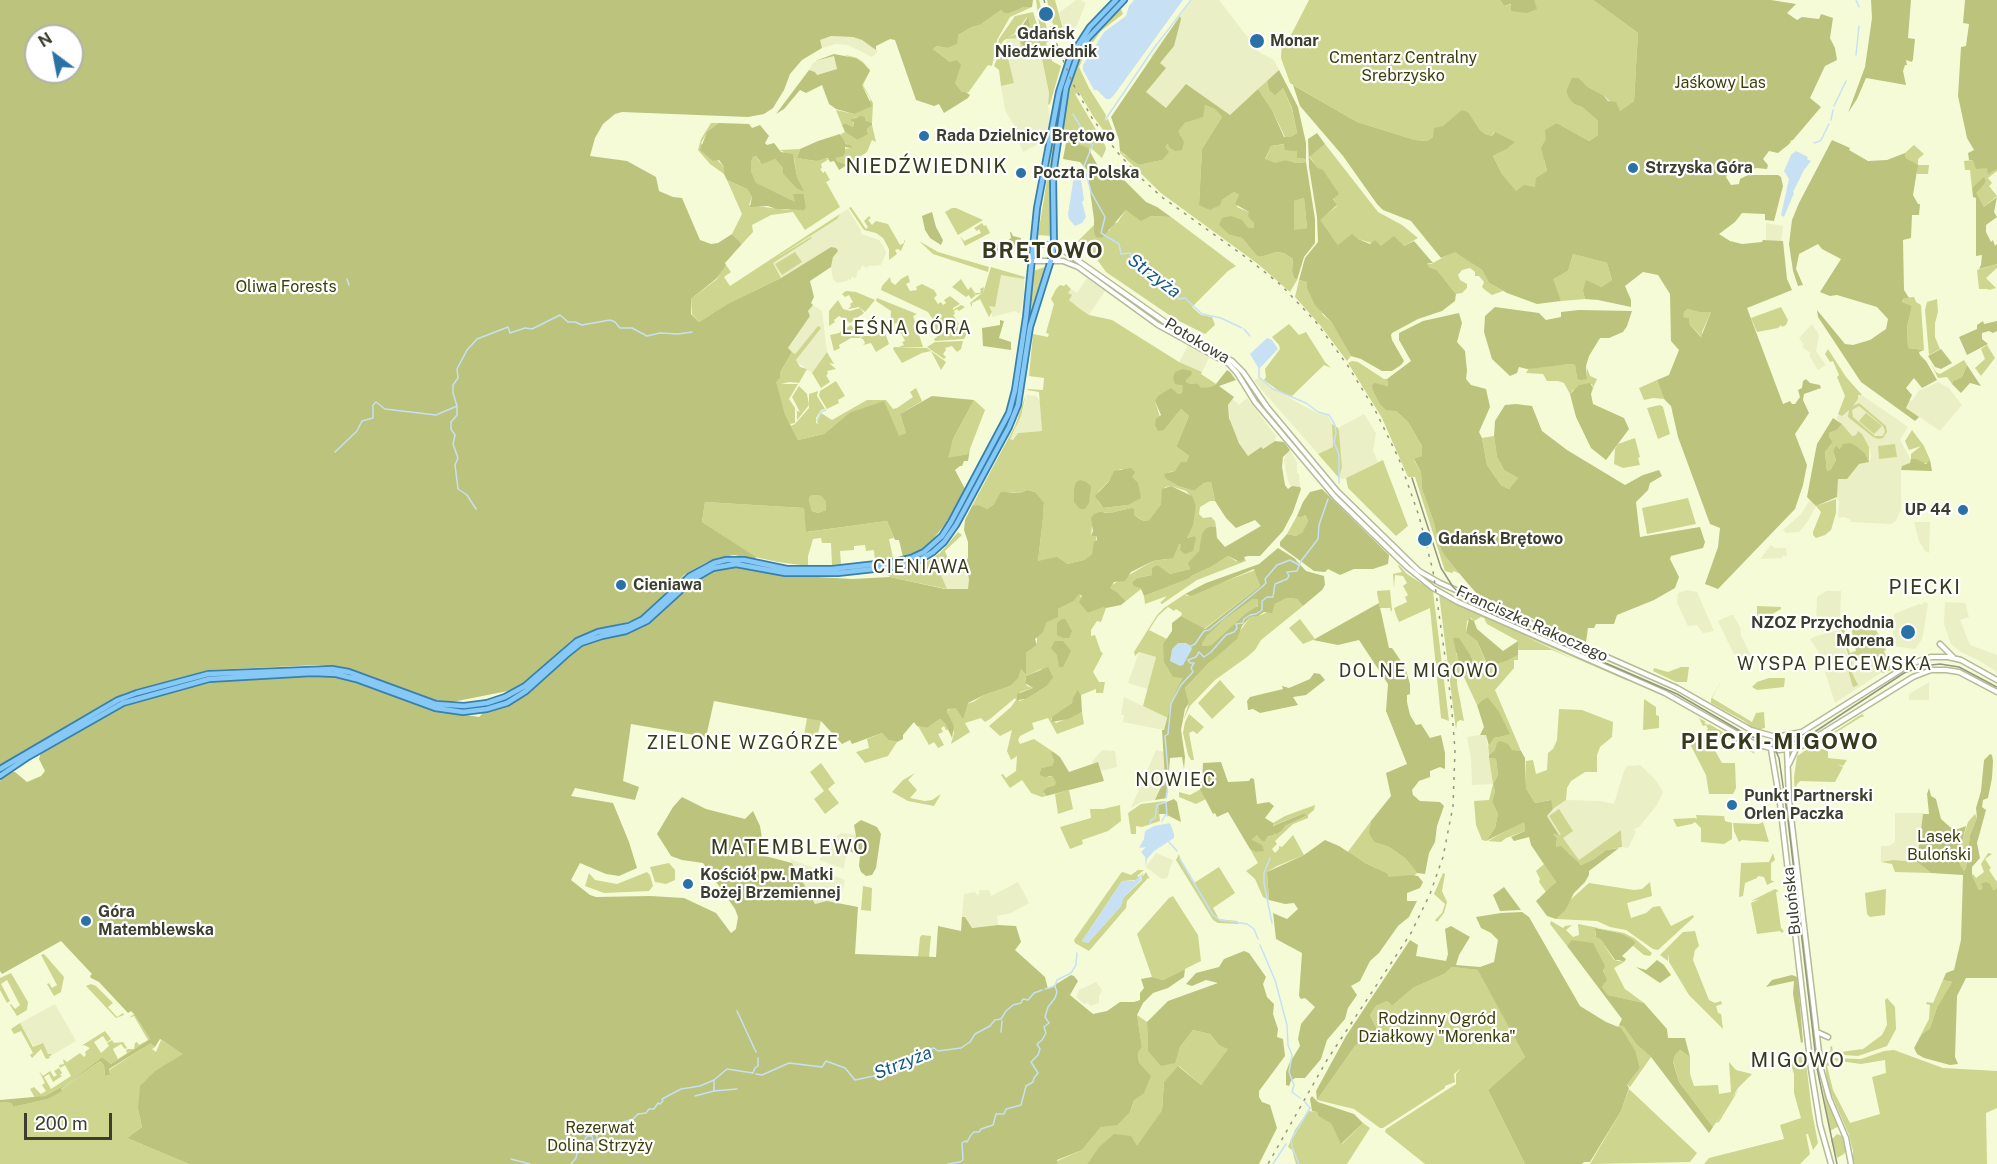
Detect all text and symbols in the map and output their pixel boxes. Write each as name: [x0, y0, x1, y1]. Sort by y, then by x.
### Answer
marker: Gdańsk Niedźwiednik: [1037, 5, 1055, 23]
north arrow: [24, 24, 84, 84]
place label: Gdańsk Niedźwiednik: [995, 24, 1097, 62]
text: N: [35, 29, 56, 51]
place label: Monar: [1270, 31, 1319, 51]
marker: Monar: [1248, 32, 1266, 50]
park label: Cmentarz Centralny Srebrzysko: [1329, 48, 1477, 86]
park label: Jaśkowy Las: [1674, 73, 1766, 93]
place label: Rada Dzielnicy Brętowo: [936, 126, 1115, 146]
marker: Rada Dzielnicy Brętowo: [917, 129, 931, 143]
district label: NIEDŹWIEDNIK: [846, 155, 1008, 179]
place label: Strzyska Góra: [1645, 158, 1753, 178]
marker: Strzyska Góra: [1626, 161, 1640, 175]
place label: Poczta Polska: [1033, 163, 1139, 183]
marker: Poczta Polska: [1014, 166, 1028, 180]
district label: BRĘTOWO: [982, 238, 1104, 264]
water label: Strzyża: [1123, 249, 1185, 303]
park label: Oliwa Forests: [235, 277, 337, 297]
street label: Potokowa: [1161, 314, 1233, 368]
district label: LEŚNA GÓRA: [842, 317, 972, 339]
place label: UP 44: [1904, 500, 1951, 520]
marker: UP 44: [1956, 503, 1970, 517]
place label: Gdańsk Brętowo: [1438, 529, 1563, 549]
marker: Gdańsk Brętowo: [1416, 530, 1434, 548]
district label: CIENIAWA: [873, 556, 971, 578]
place label: Cieniawa: [633, 575, 702, 595]
district label: PIECKI: [1889, 576, 1961, 600]
marker: Cieniawa: [614, 578, 628, 592]
street label: Franciszka Rakoczego: [1453, 582, 1611, 666]
place label: NZOZ Przychodnia Morena: [1751, 613, 1894, 651]
marker: NZOZ Przychodnia Morena: [1899, 623, 1917, 641]
district label: WYSPA PIECEWSKA: [1737, 653, 1933, 675]
district label: DOLNE MIGOWO: [1339, 660, 1499, 682]
district label: PIECKI-MIGOWO: [1681, 729, 1879, 755]
district label: ZIELONE WZGÓRZE: [647, 732, 839, 754]
district label: NOWIEC: [1135, 769, 1217, 791]
place label: Punkt Partnerski Orlen Paczka: [1744, 786, 1873, 824]
marker: Punkt Partnerski Orlen Paczka: [1725, 798, 1739, 812]
park label: Lasek Buloński: [1907, 827, 1971, 865]
district label: MATEMBLEWO: [711, 836, 869, 860]
place label: Kościół pw. Matki Bożej Brzemiennej: [700, 865, 841, 903]
street label: Bulońska: [1779, 866, 1805, 936]
marker: Kościół pw. Matki Bożej Brzemiennej: [681, 877, 695, 891]
place label: Góra Matemblewska: [98, 902, 214, 940]
marker: Góra Matemblewska: [79, 914, 93, 928]
park label: Rodzinny Ogród Działkowy "Morenka": [1358, 1009, 1516, 1047]
water label: Strzyża: [871, 1042, 935, 1084]
district label: MIGOWO: [1751, 1049, 1845, 1073]
scale bar: [27, 1101, 116, 1139]
text: 200 m: [35, 1113, 88, 1134]
park label: Rezerwat Dolina Strzyży: [547, 1118, 653, 1156]

